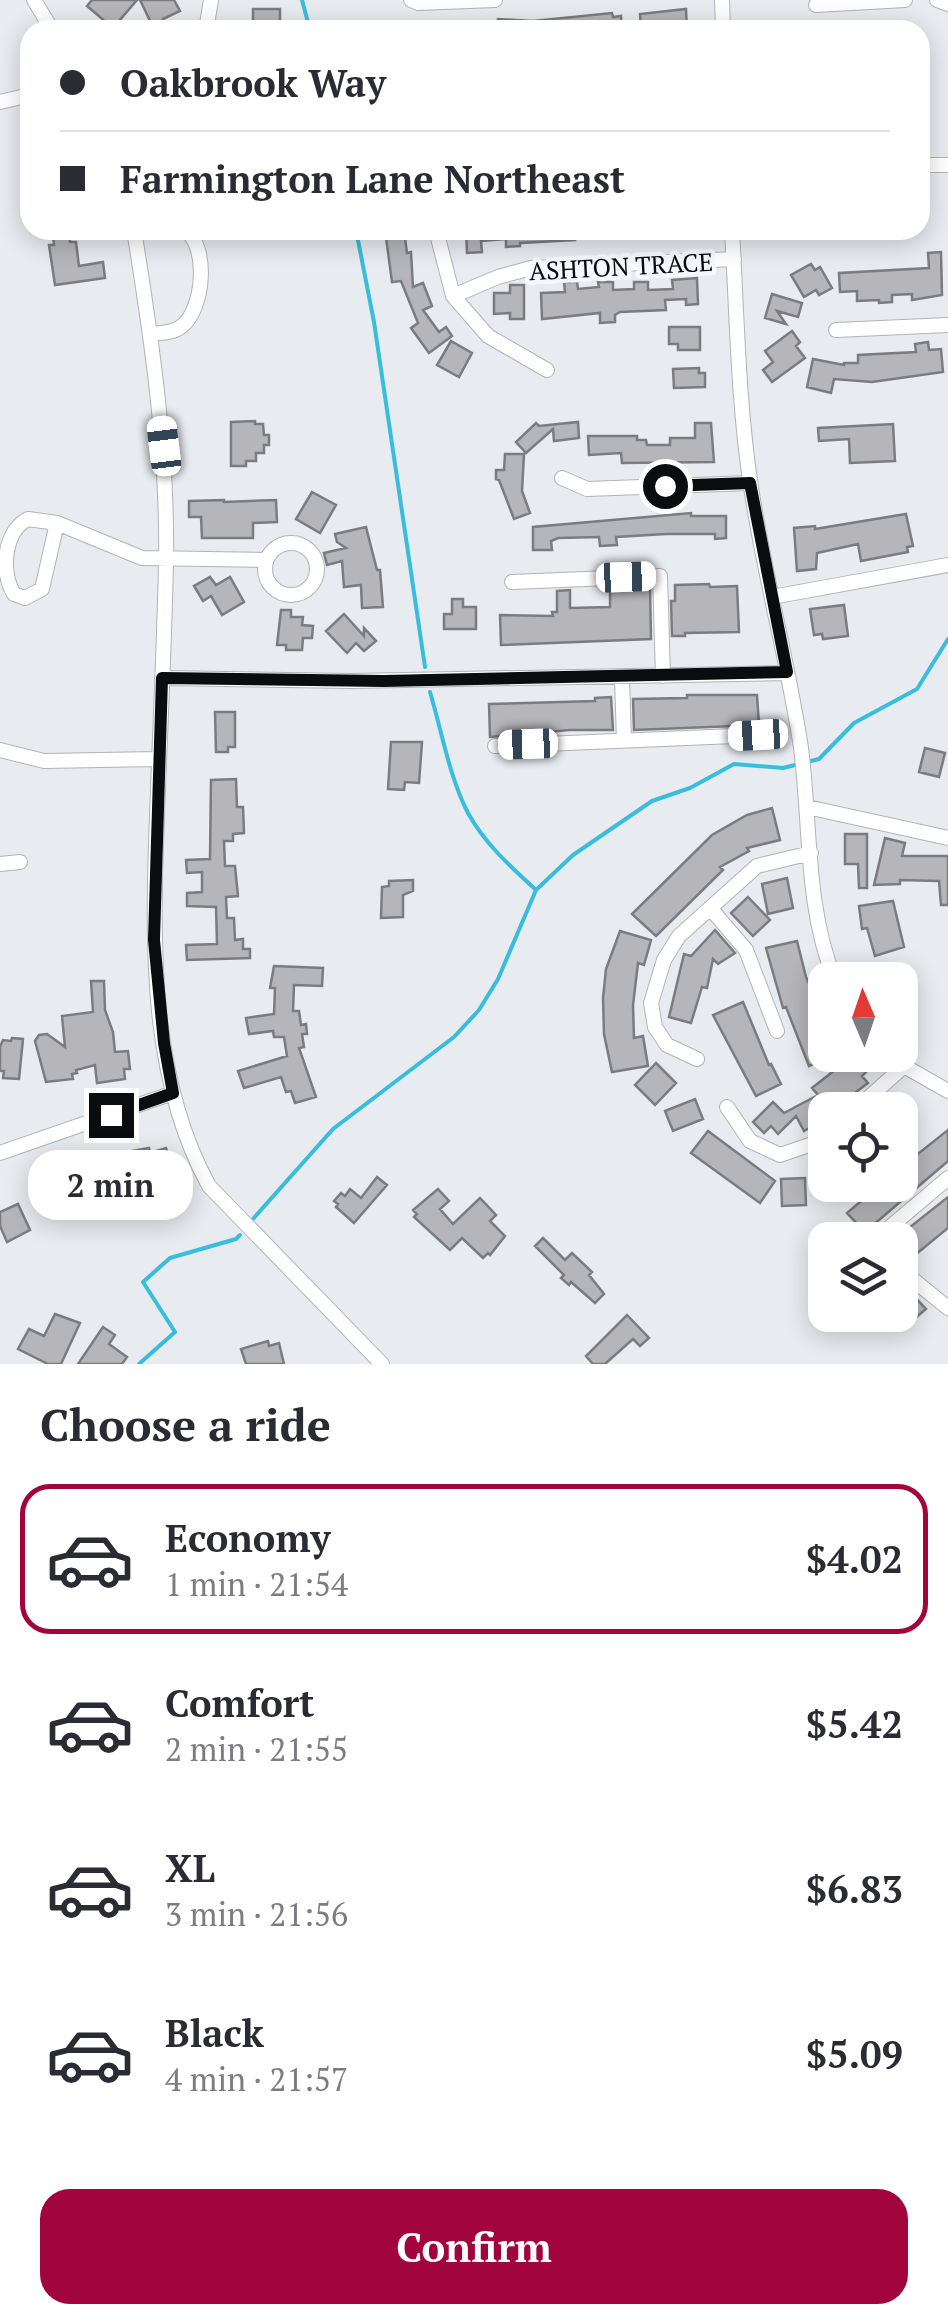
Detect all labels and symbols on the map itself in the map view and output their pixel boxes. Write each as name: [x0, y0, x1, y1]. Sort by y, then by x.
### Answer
street label: ASHTON TRACE: [528, 245, 714, 287]
car: [145, 414, 183, 478]
route start: [643, 464, 688, 509]
car: [595, 561, 657, 593]
car: [727, 718, 789, 752]
car: [497, 728, 559, 760]
north arrow: [808, 962, 918, 1072]
route end: [89, 1093, 134, 1138]
callout: 2 min: [28, 1150, 194, 1220]

